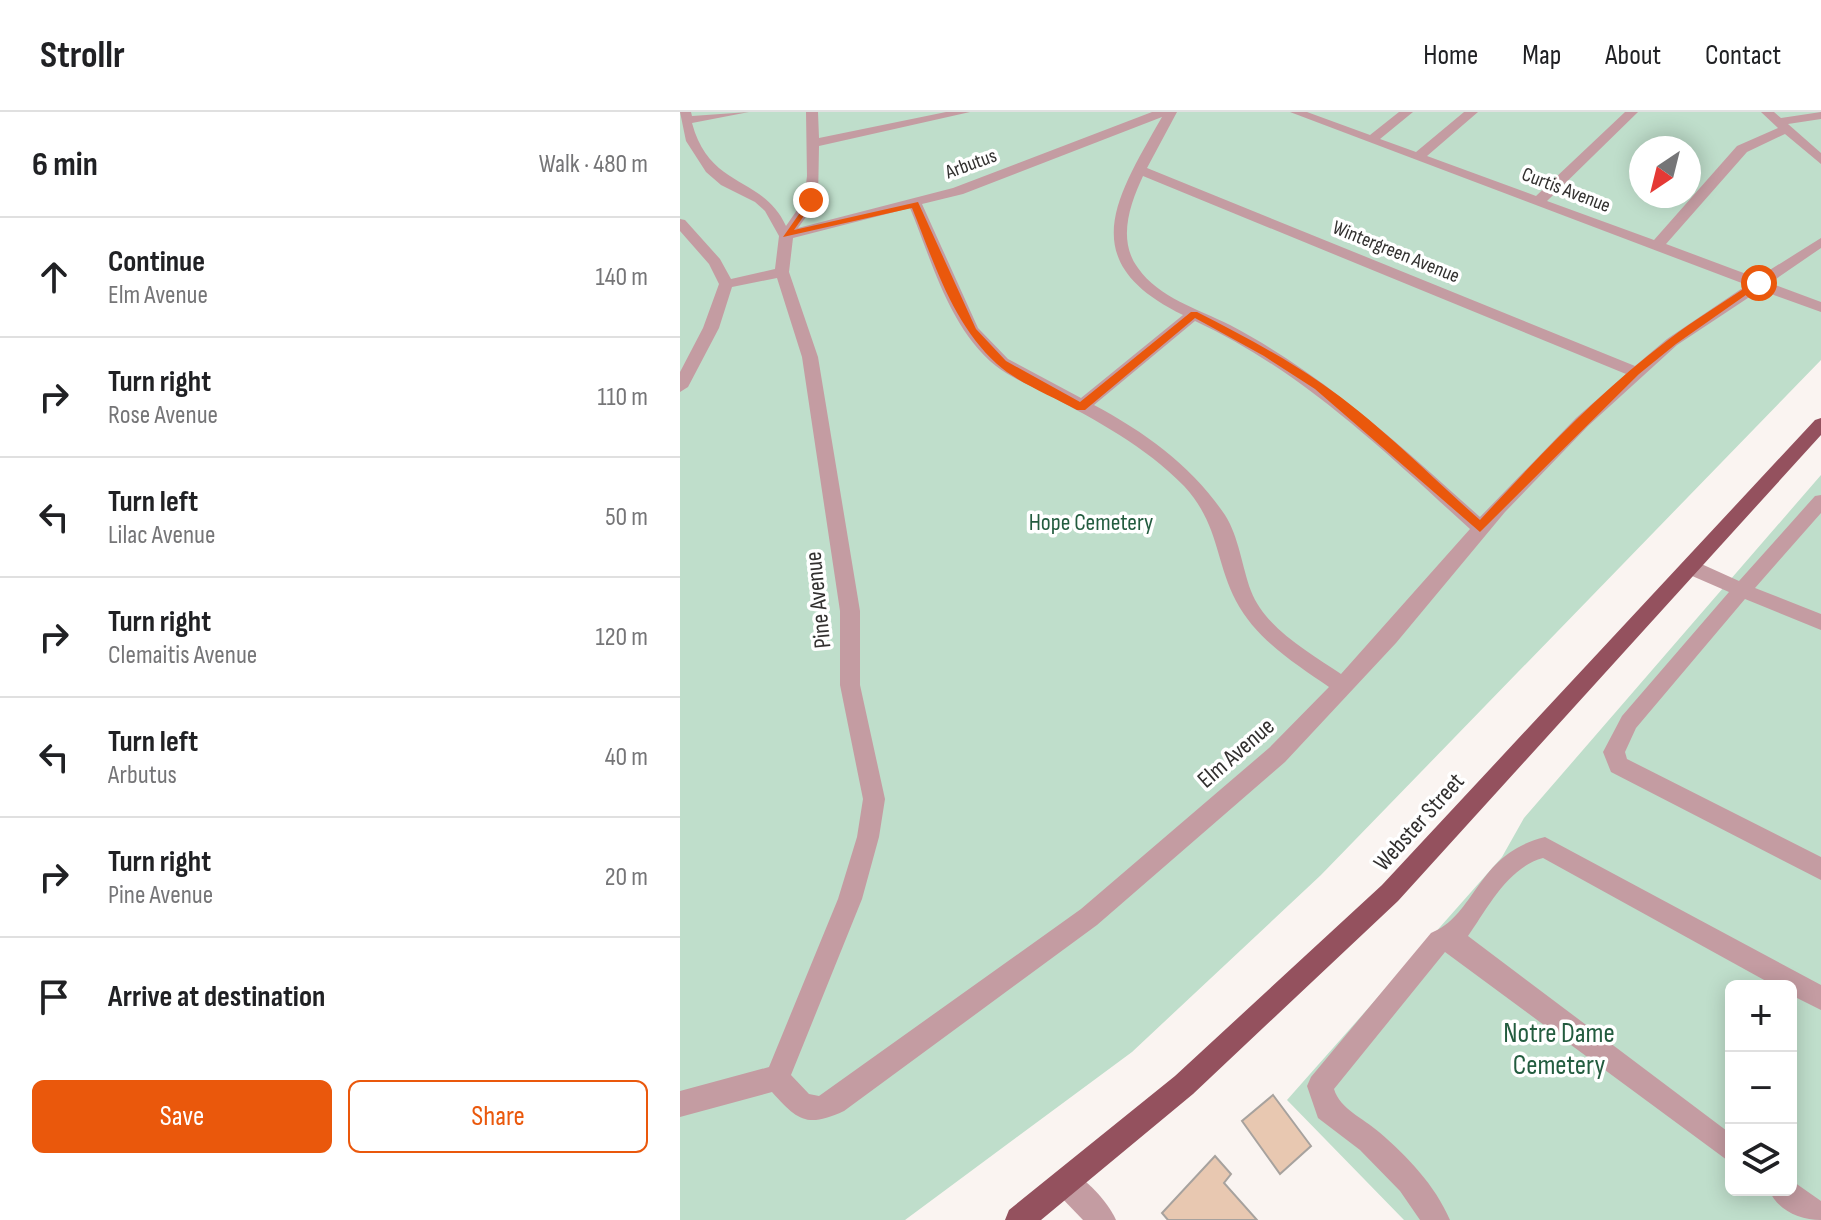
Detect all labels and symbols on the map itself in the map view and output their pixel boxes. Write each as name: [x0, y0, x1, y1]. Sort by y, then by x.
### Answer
north arrow: [1629, 136, 1701, 208]
street label: Arbutus: [941, 144, 1000, 185]
street label: Curtis Avenue: [1518, 162, 1614, 218]
route end: [793, 182, 829, 218]
street label: Wintergreen Avenue: [1329, 216, 1463, 288]
route start: [1741, 265, 1777, 301]
park label: Hope Cemetery: [1029, 508, 1153, 537]
street label: Pine Avenue: [799, 550, 837, 650]
street label: Elm Avenue: [1192, 712, 1280, 794]
street label: Webster Street: [1368, 767, 1470, 877]
park label: Notre Dame Cemetery: [1503, 1017, 1615, 1082]

